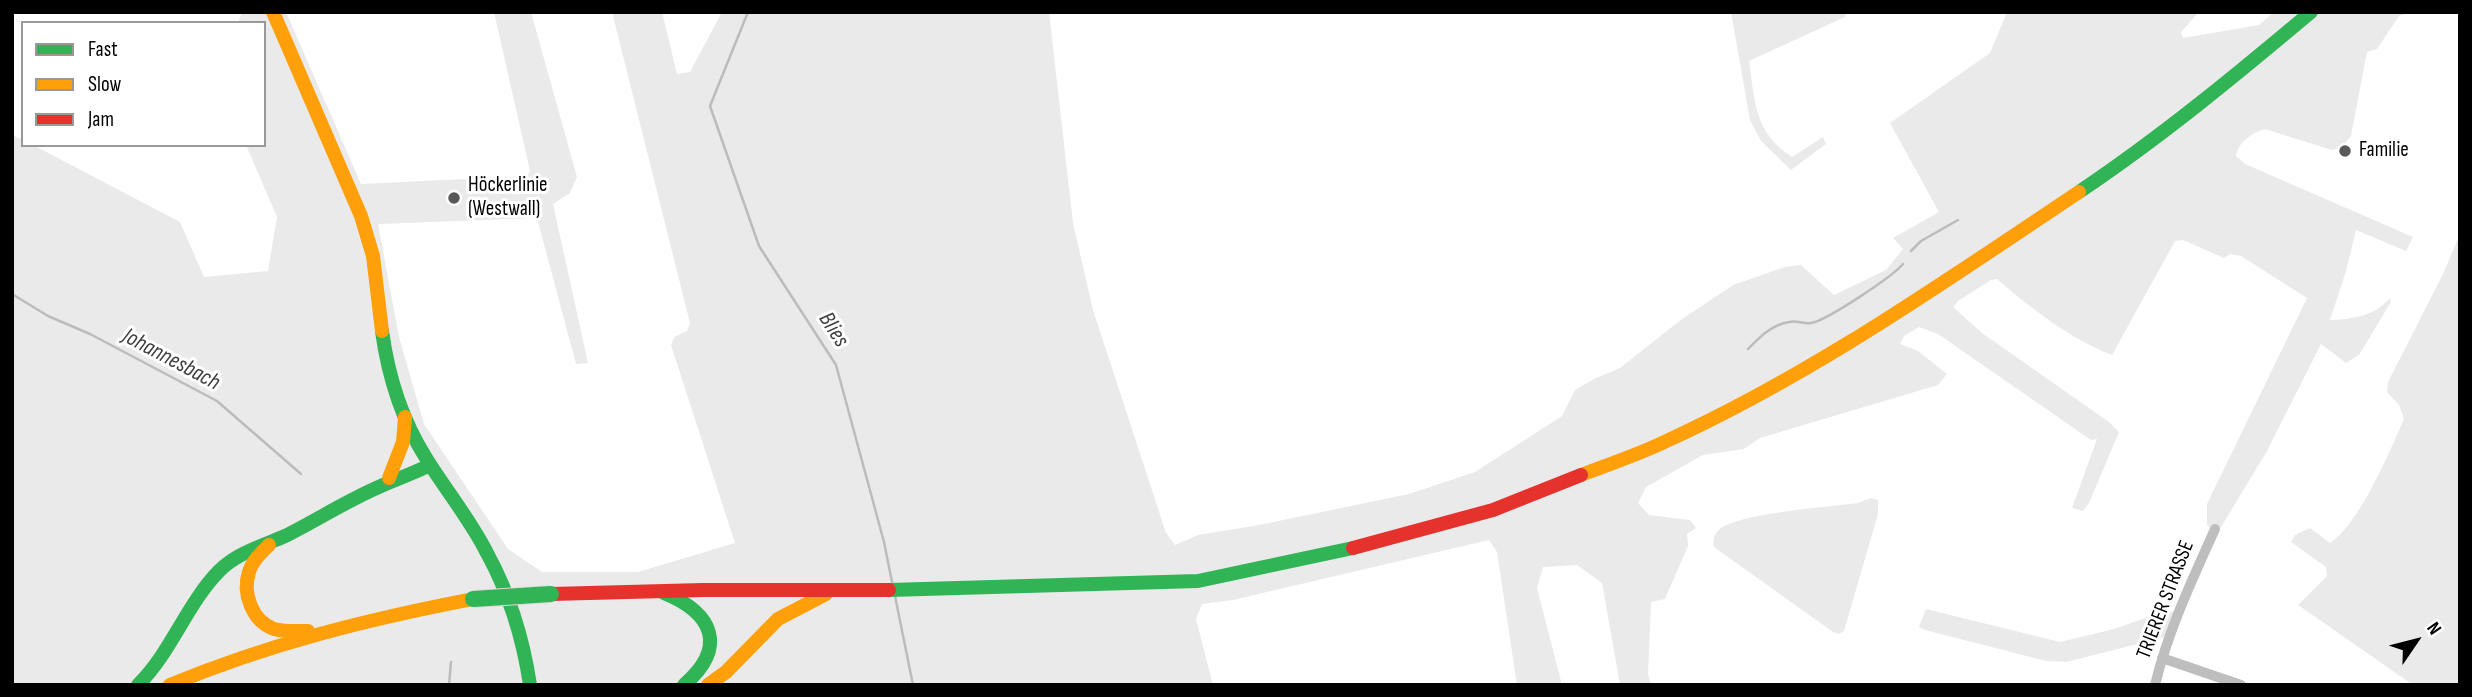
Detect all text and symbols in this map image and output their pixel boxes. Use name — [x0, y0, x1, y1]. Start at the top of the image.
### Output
legend — [21, 21, 266, 147]
text: Fast — [88, 37, 118, 62]
text: Slow — [88, 72, 121, 97]
text: Jam — [88, 107, 114, 132]
place label: Familie — [2359, 138, 2409, 164]
marker: Familie — [2337, 143, 2353, 159]
place label: Höckerlinie (Westwall) — [468, 173, 548, 223]
marker: Höckerlinie (Westwall) — [446, 190, 462, 206]
water label: Blies — [812, 307, 854, 353]
water label: Johannesbach — [117, 323, 225, 397]
street label: TRIERER STRASSE — [2132, 537, 2200, 663]
north arrow — [2381, 606, 2451, 676]
text: N — [2421, 618, 2446, 639]

